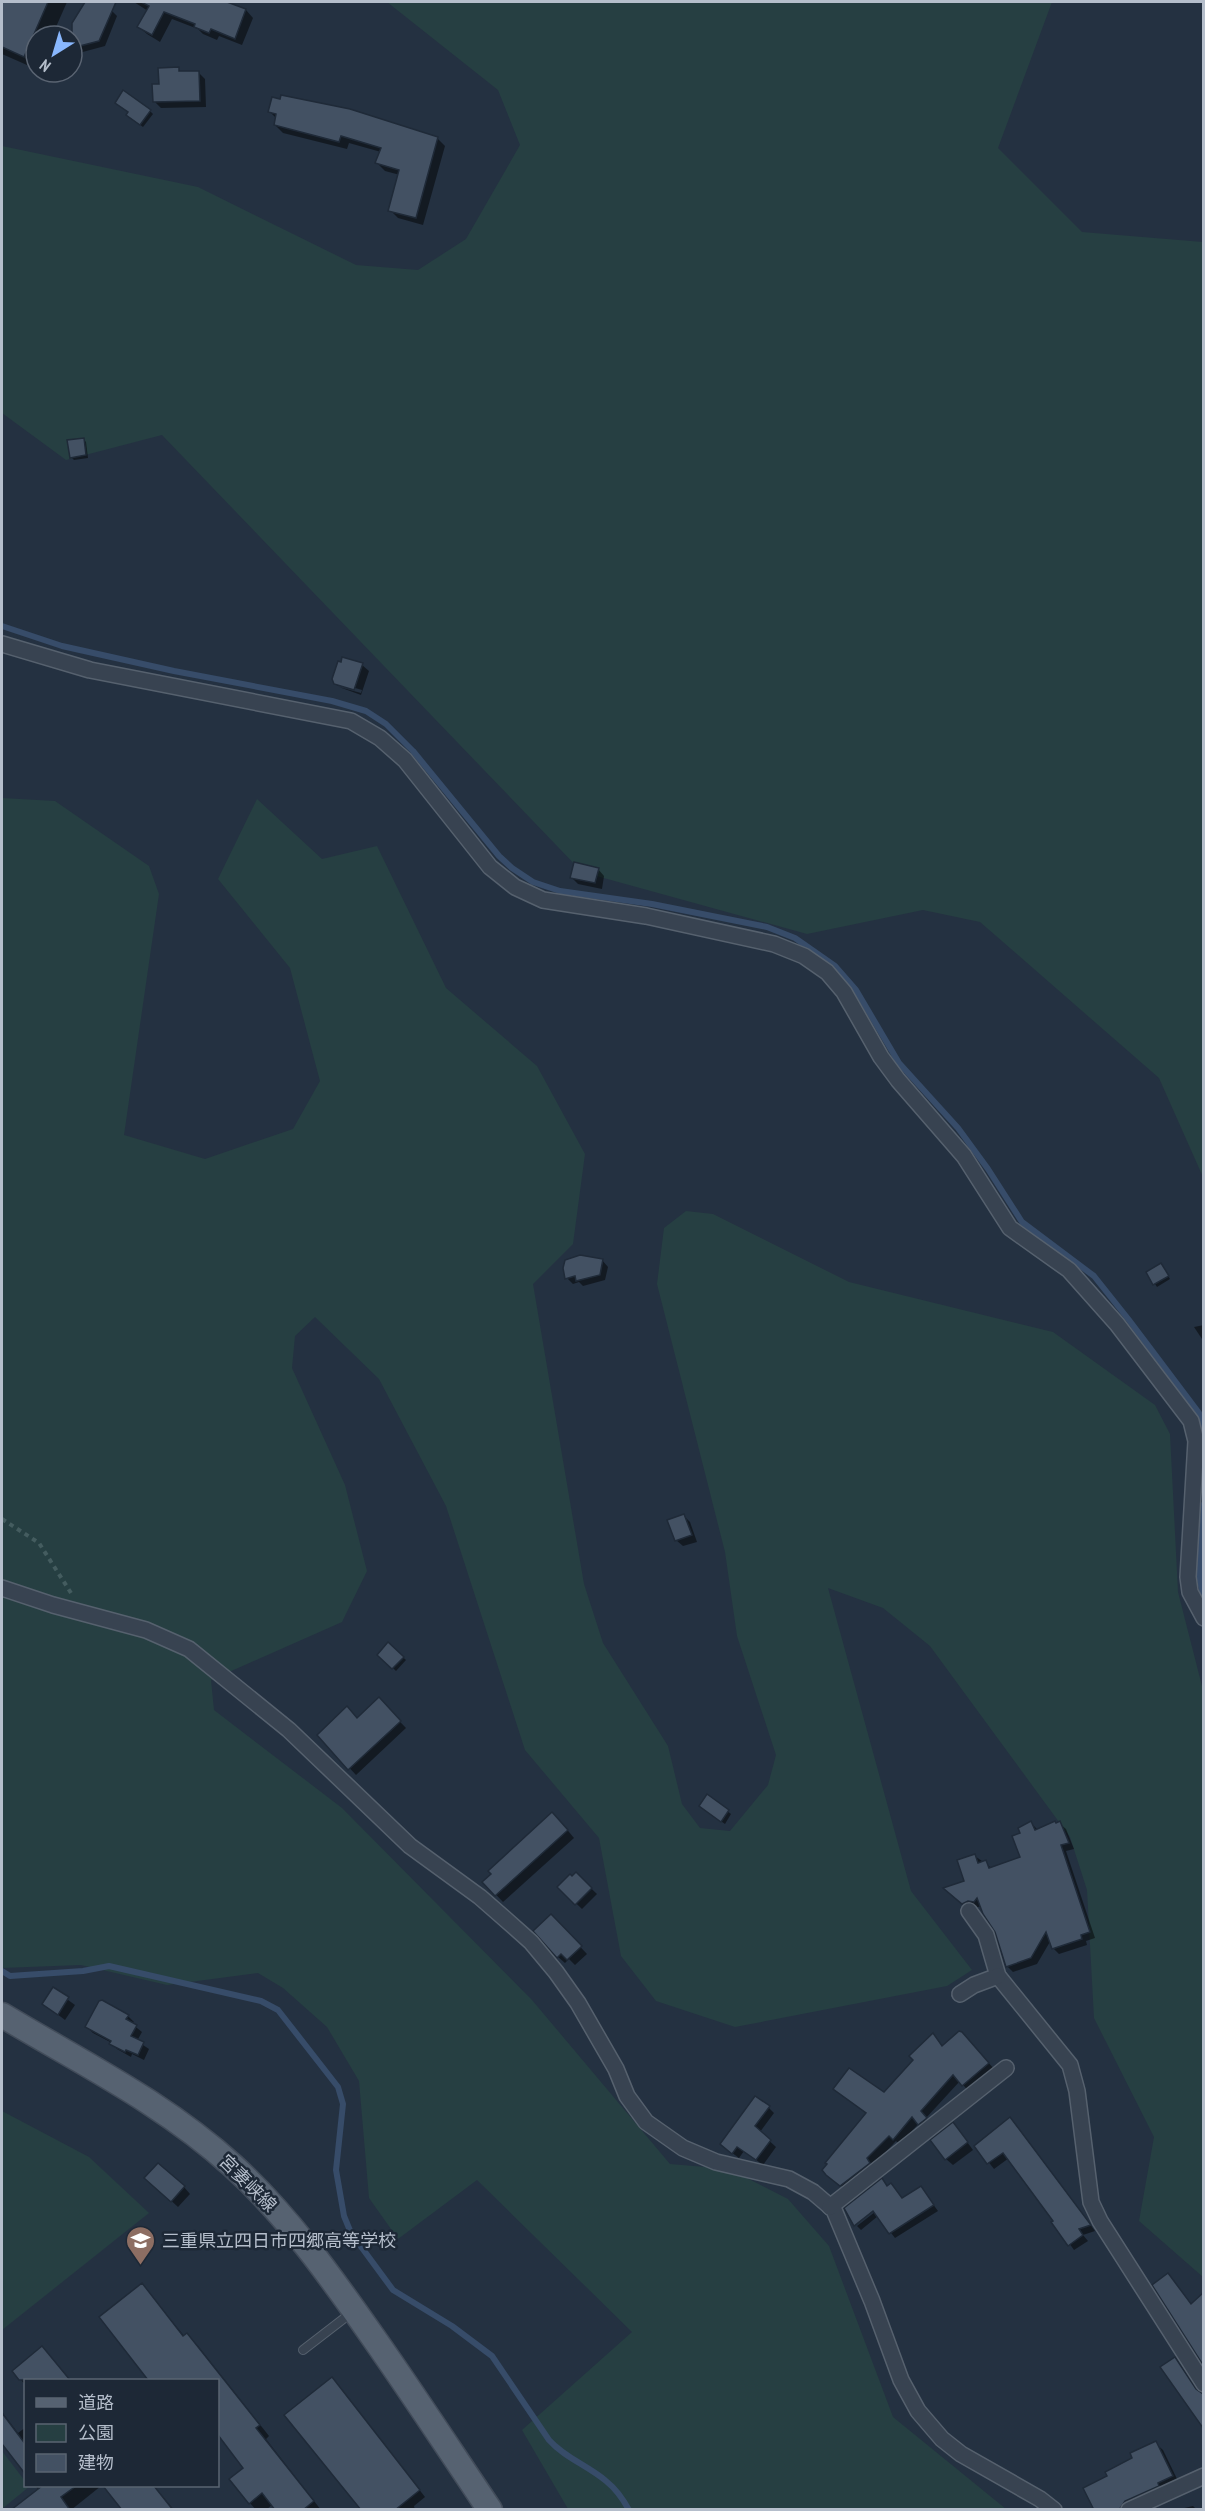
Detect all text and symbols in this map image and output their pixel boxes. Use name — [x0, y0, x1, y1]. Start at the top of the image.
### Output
north arrow — [24, 24, 84, 84]
text: N — [36, 55, 54, 77]
street label: 宮妻峡線 — [214, 2149, 282, 2217]
school or university icon: 三重県立四日市四郷高等学校 — [125, 2224, 157, 2266]
place label: 三重県立四日市四郷高等学校 — [162, 2229, 396, 2252]
legend — [24, 2379, 219, 2487]
text: 道路 — [78, 2391, 114, 2414]
text: 公園 — [78, 2421, 114, 2444]
text: 建物 — [78, 2451, 114, 2474]

